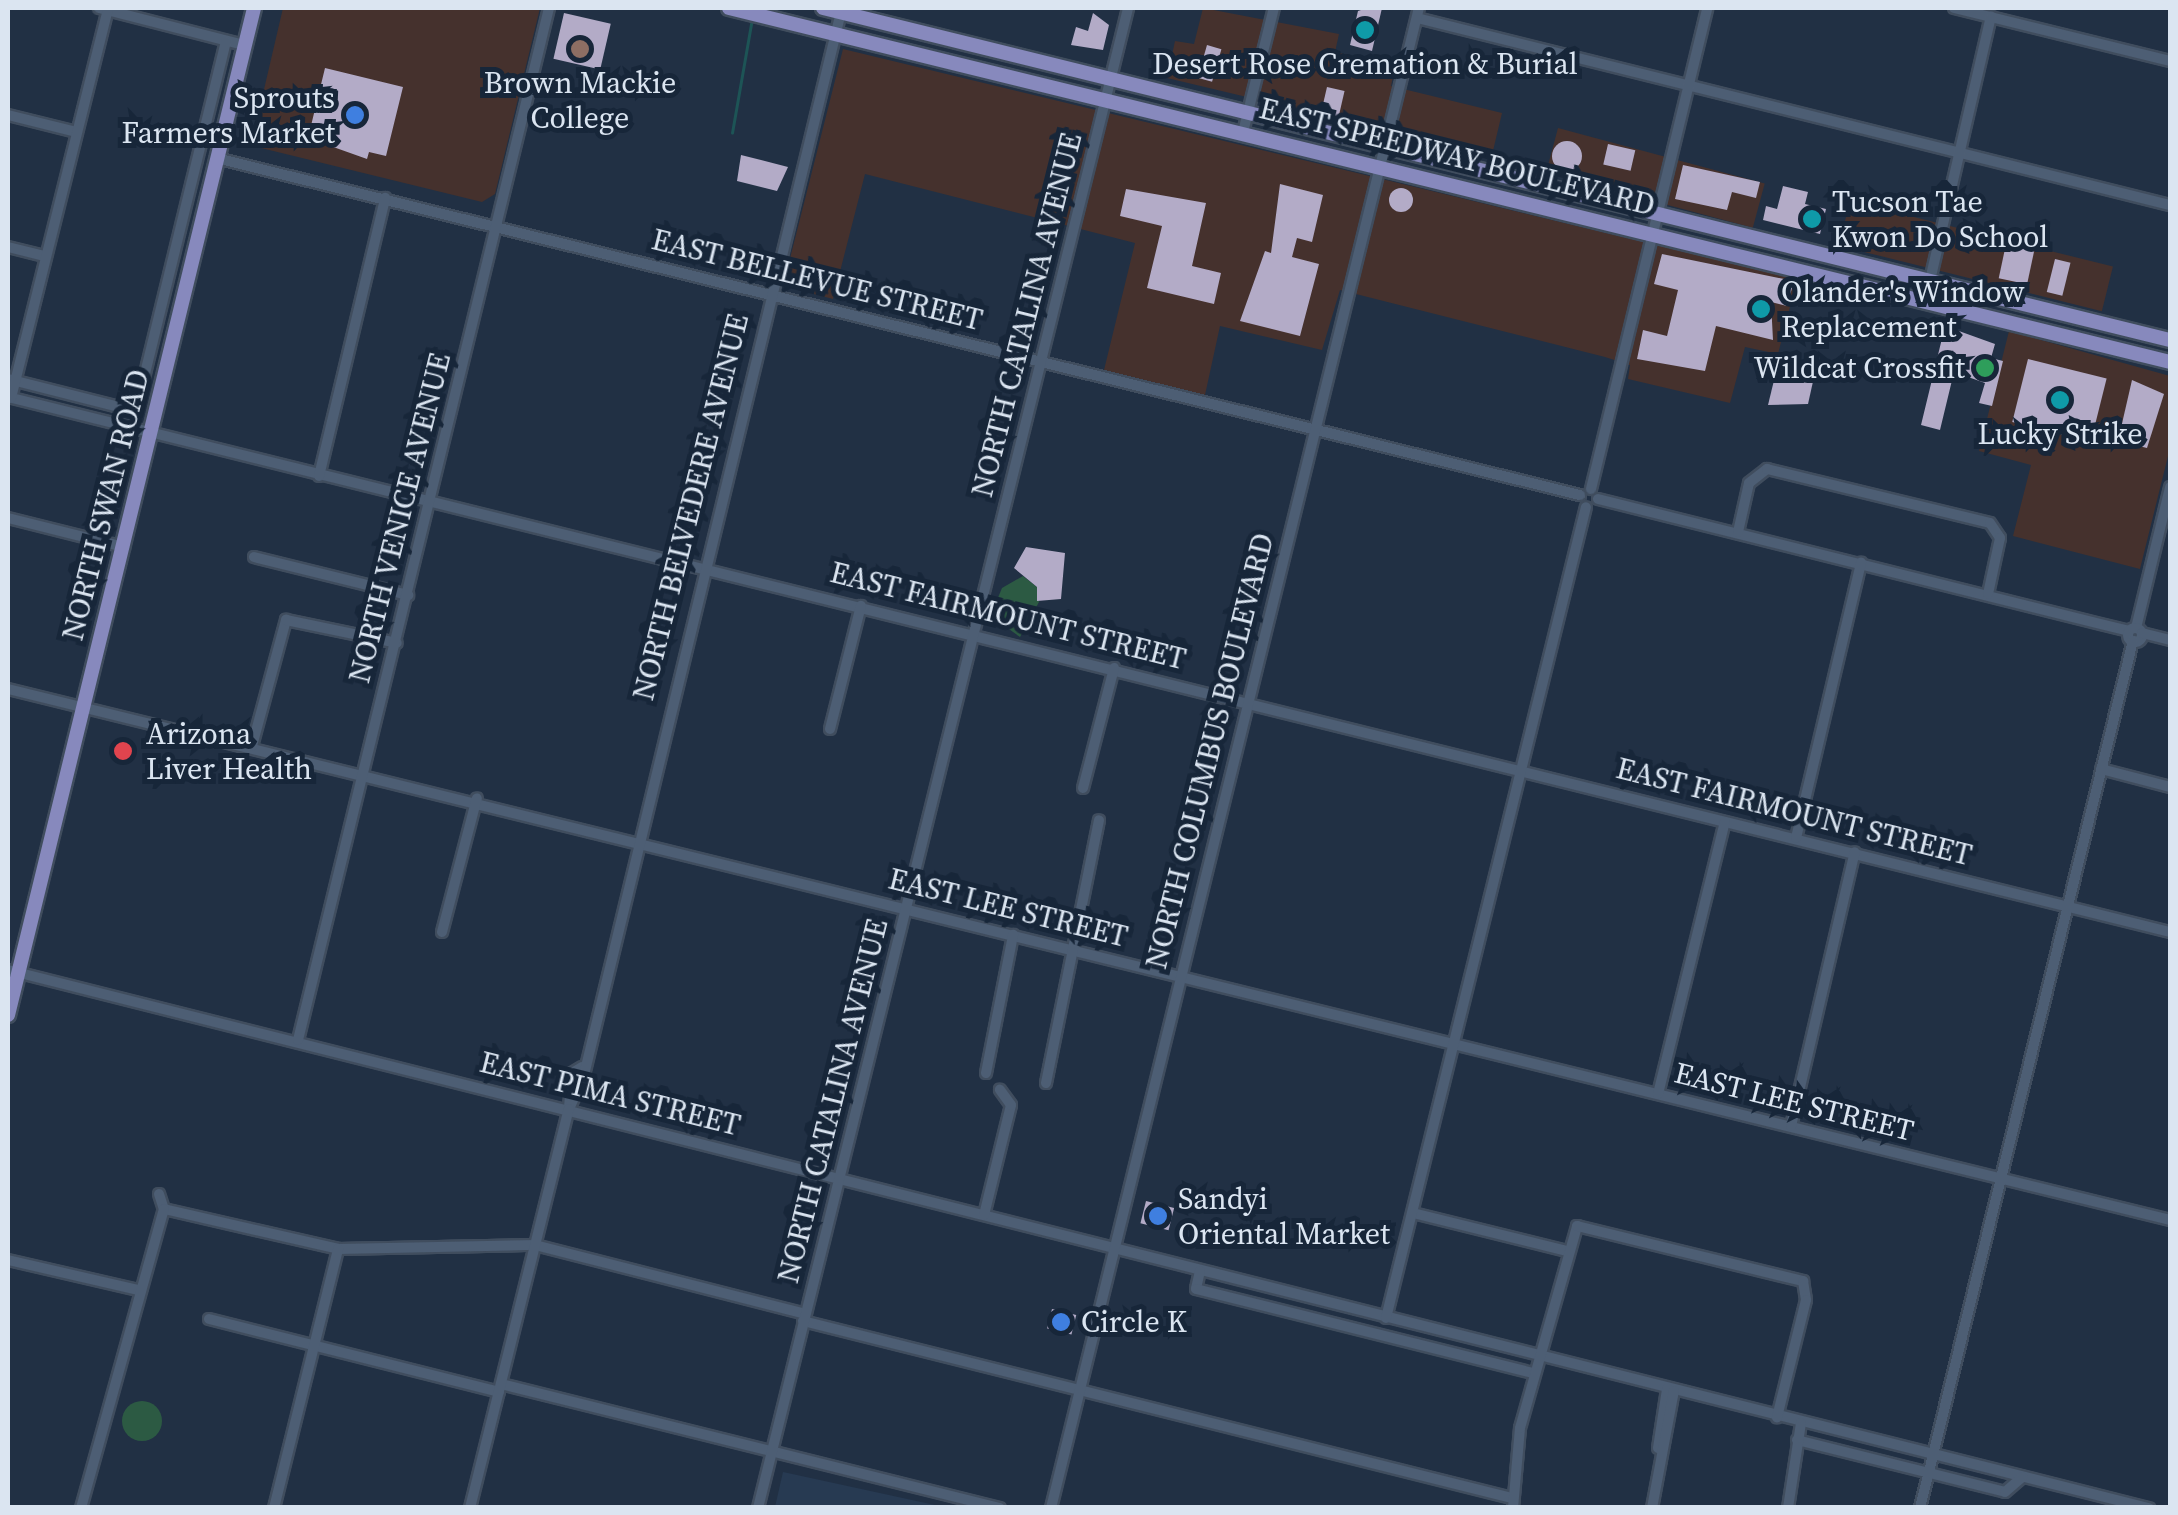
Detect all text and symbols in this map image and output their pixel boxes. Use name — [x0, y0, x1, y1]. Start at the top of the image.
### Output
marker: Desert Rose Cremation & Burial — [1354, 19, 1376, 41]
marker: Brown Mackie College — [569, 38, 591, 60]
place label: Desert Rose Cremation & Burial — [1152, 46, 1578, 82]
place label: Brown Mackie College — [484, 65, 676, 136]
place label: Sprouts Farmers Market — [122, 80, 335, 150]
street label: EAST SPEEDWAY BOULEVARD — [1255, 90, 1659, 224]
marker: Sprouts Farmers Market — [344, 104, 366, 126]
street label: NORTH CATALINA AVENUE — [964, 129, 1090, 501]
place label: Tucson Tae Kwon Do School — [1832, 184, 2048, 254]
marker: Tucson Tae Kwon Do School — [1801, 208, 1823, 230]
street label: EAST BELLEVUE STREET — [648, 221, 986, 339]
place label: Olander's Window Replacement — [1781, 274, 2025, 344]
marker: Olander's Window Replacement — [1750, 298, 1772, 320]
street label: NORTH BELVEDERE AVENUE — [626, 310, 756, 704]
street label: NORTH VENICE AVENUE — [341, 349, 459, 687]
place label: Wildcat Crossfit — [1754, 350, 1965, 386]
marker: Wildcat Crossfit — [1974, 357, 1996, 379]
street label: NORTH SWAN ROAD — [55, 366, 157, 644]
marker: Lucky Strike — [2049, 389, 2071, 411]
place label: Lucky Strike — [1978, 416, 2142, 452]
street label: NORTH COLUMBUS BOULEVARD — [1138, 529, 1282, 973]
street label: EAST FAIRMOUNT STREET — [826, 554, 1190, 678]
place label: Arizona Liver Health — [146, 716, 312, 786]
marker: Arizona Liver Health — [110, 738, 136, 764]
street label: EAST FAIRMOUNT STREET — [1612, 750, 1976, 874]
street label: EAST LEE STREET — [884, 861, 1132, 955]
street label: NORTH CATALINA AVENUE — [770, 915, 896, 1287]
street label: EAST PIMA STREET — [476, 1044, 744, 1144]
street label: EAST LEE STREET — [1670, 1055, 1918, 1149]
place label: Sandyi Oriental Market — [1178, 1181, 1390, 1252]
marker: Sandyi Oriental Market — [1147, 1205, 1169, 1227]
place label: Circle K — [1081, 1304, 1187, 1340]
marker: Circle K — [1050, 1311, 1072, 1333]

